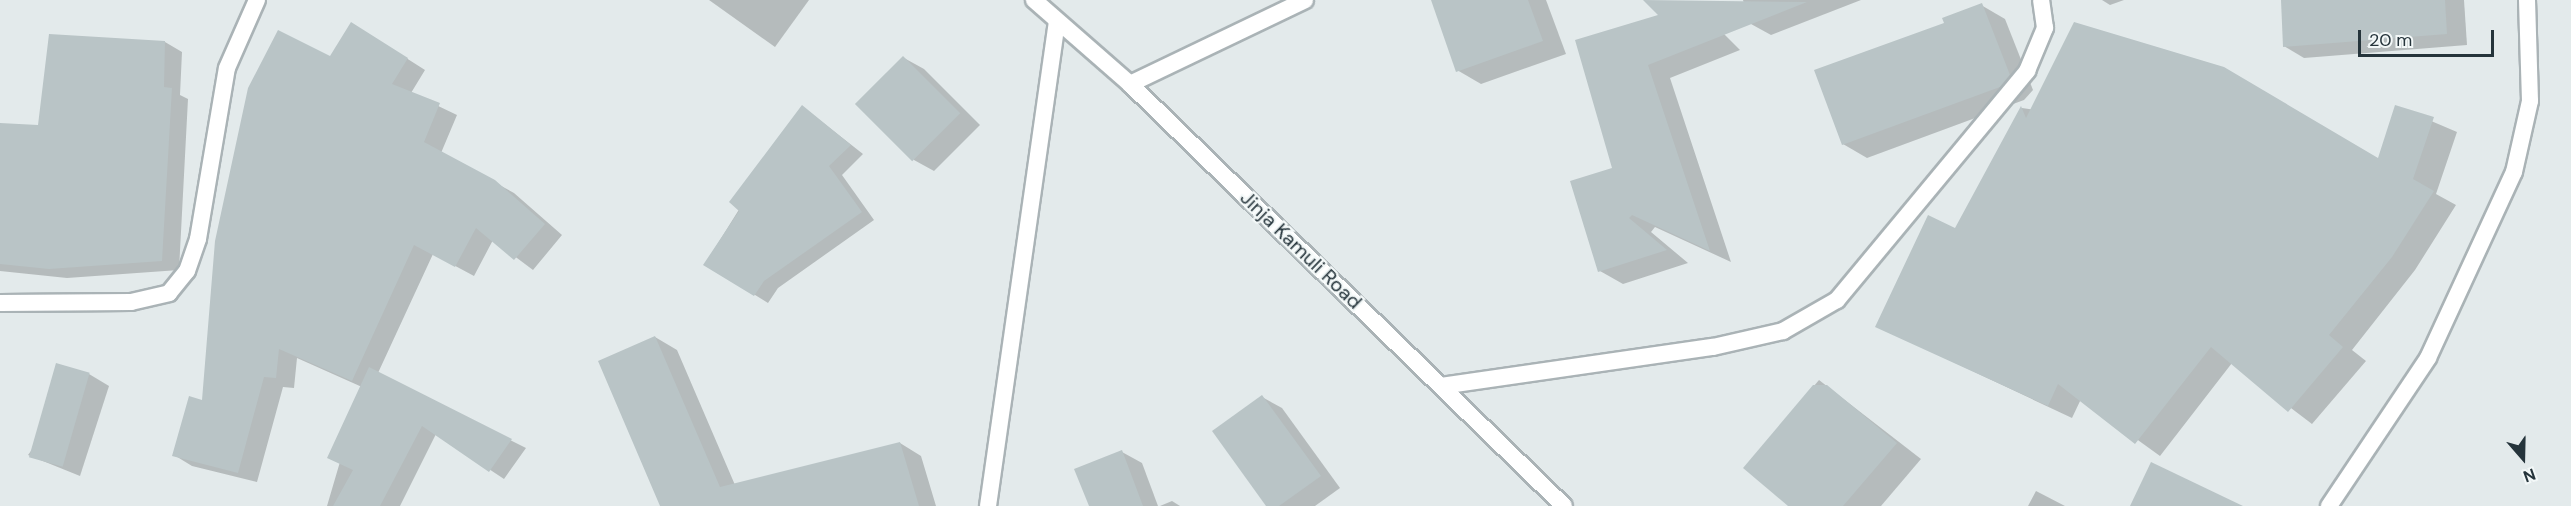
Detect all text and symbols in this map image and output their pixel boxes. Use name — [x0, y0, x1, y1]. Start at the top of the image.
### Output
scale bar — [2361, 18, 2498, 56]
text: 20 m — [2369, 28, 2412, 52]
street label: Jinja Kamuli Road — [1235, 186, 1367, 314]
north arrow — [2493, 428, 2553, 488]
text: N — [2520, 464, 2538, 487]

